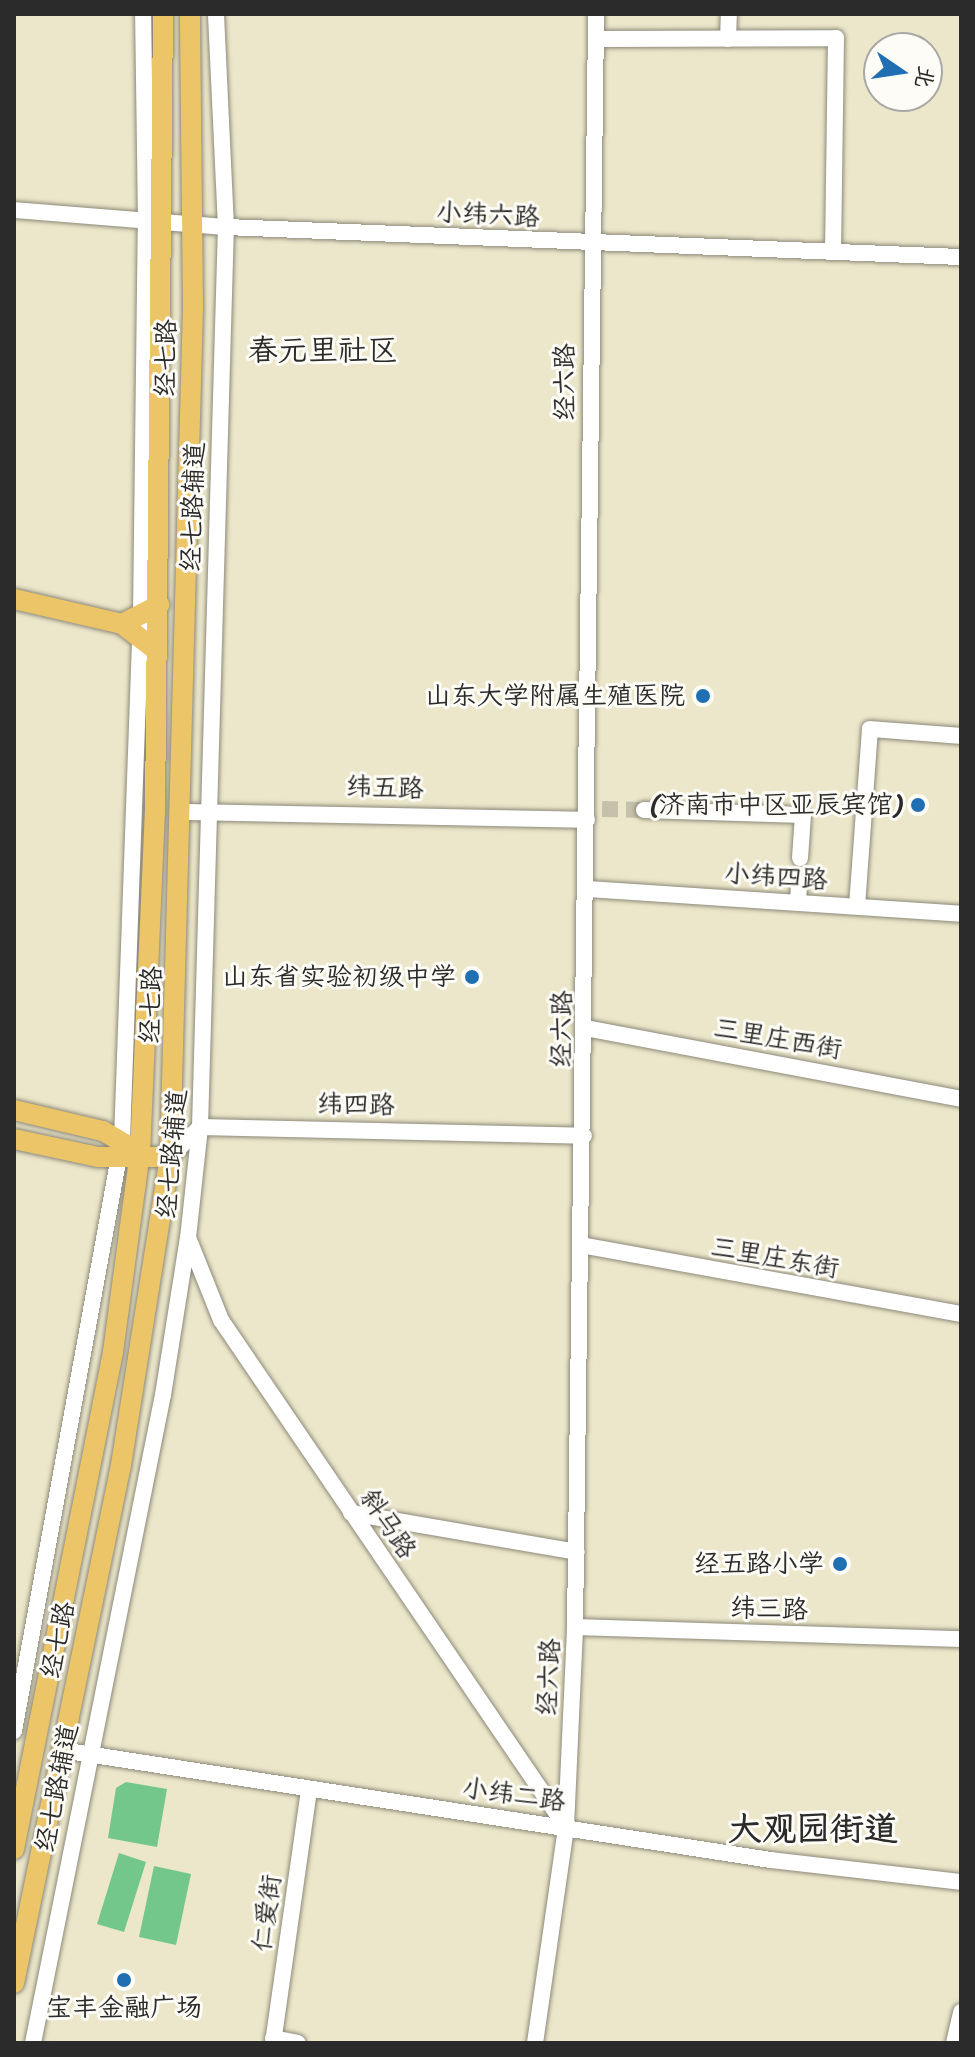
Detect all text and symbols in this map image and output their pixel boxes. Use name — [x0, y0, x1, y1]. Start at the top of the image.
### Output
north arrow — [863, 32, 943, 112]
text: 北 — [903, 62, 946, 92]
street label: 小纬六路 — [435, 197, 541, 233]
street label: 经七路 — [150, 319, 182, 397]
district label: 春元里社区 — [248, 332, 398, 368]
street label: 经六路 — [549, 343, 581, 421]
street label: 经七路辅道 — [175, 441, 211, 573]
place label: 山东大学附属生殖医院 — [425, 680, 685, 712]
marker: 山东大学附属生殖医院 — [692, 685, 714, 707]
street label: 纬五路 — [345, 771, 425, 805]
place label: (济南市中区亚辰宾馆) — [650, 789, 902, 821]
marker: (济南市中区亚辰宾馆) — [909, 796, 927, 814]
street label: 小纬四路 — [723, 858, 829, 896]
place label: 山东省实验初级中学 — [222, 961, 456, 993]
street label: 经七路 — [134, 965, 168, 1045]
marker: 山东省实验初级中学 — [463, 968, 481, 986]
street label: 经六路 — [546, 990, 578, 1068]
street label: 三里庄西街 — [711, 1012, 845, 1066]
street label: 经七路辅道 — [151, 1088, 193, 1220]
street label: 纬四路 — [317, 1089, 395, 1121]
street label: 三里庄东街 — [708, 1231, 842, 1285]
street label: 斜马路 — [353, 1483, 423, 1565]
place label: 经五路小学 — [694, 1548, 824, 1580]
marker: 经五路小学 — [831, 1555, 849, 1573]
street label: 纬三路 — [729, 1592, 809, 1626]
street label: 经七路 — [35, 1599, 81, 1681]
street label: 经六路 — [531, 1637, 567, 1717]
street label: 经七路辅道 — [29, 1721, 85, 1855]
street label: 小纬二路 — [460, 1772, 568, 1818]
district label: 大观园街道 — [728, 1810, 898, 1850]
street label: 仁爱街 — [246, 1872, 288, 1954]
marker: 宝丰金融广场 — [115, 1971, 133, 1989]
place label: 宝丰金融广场 — [46, 1992, 202, 2024]

